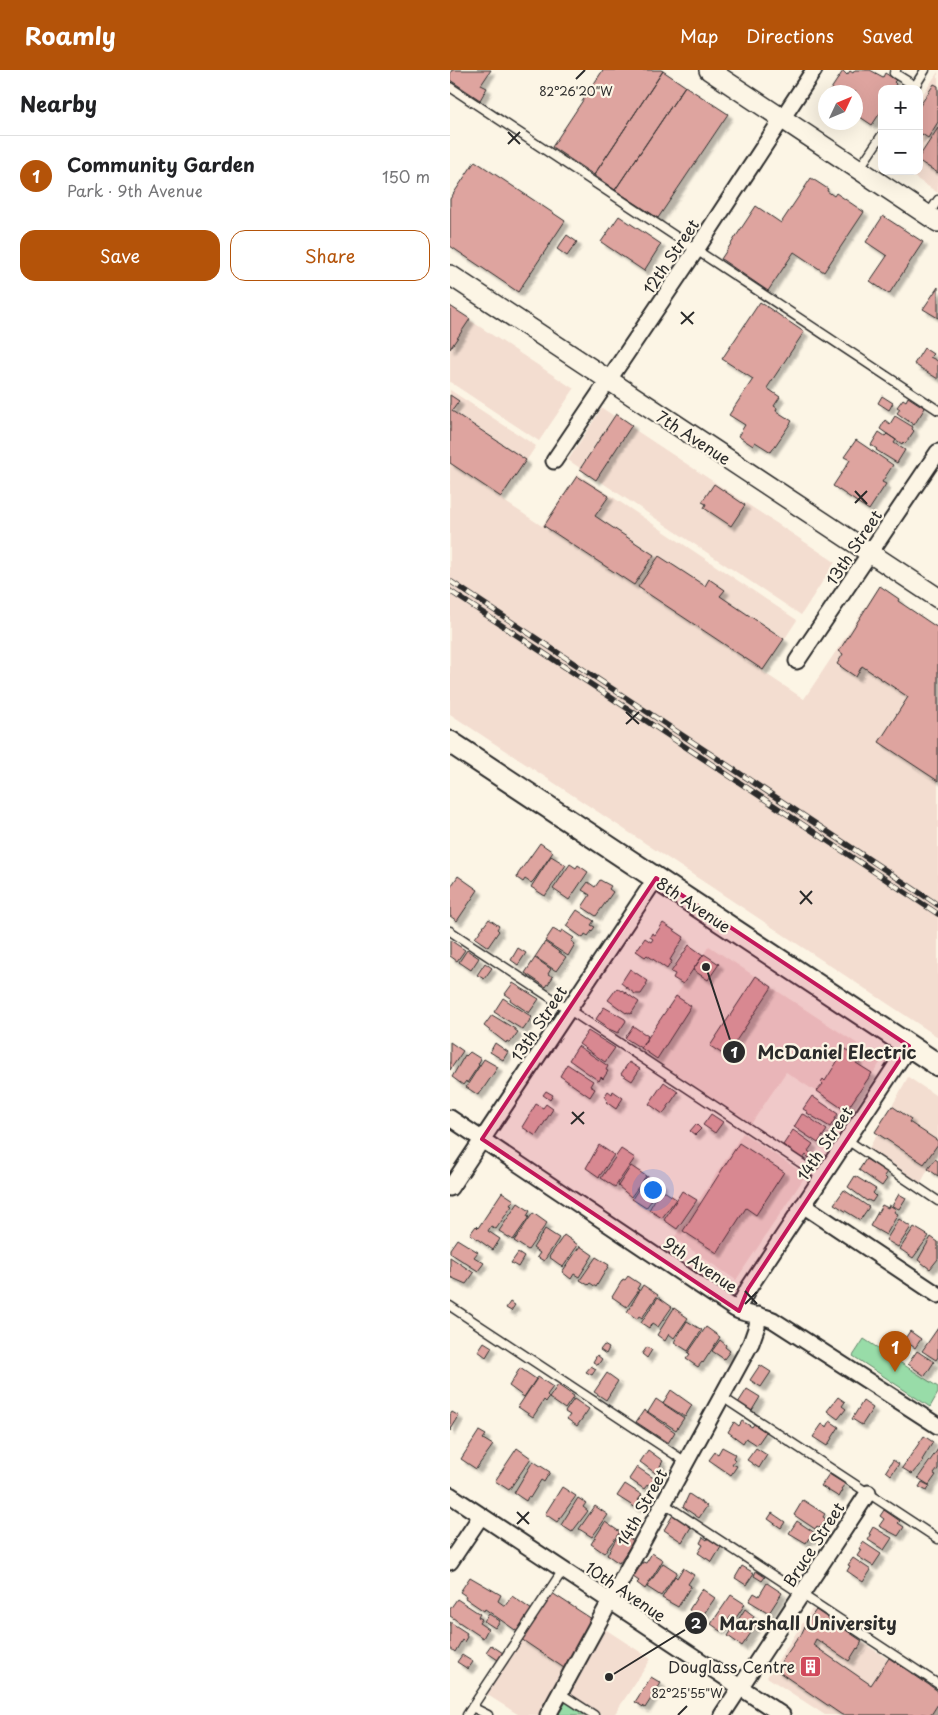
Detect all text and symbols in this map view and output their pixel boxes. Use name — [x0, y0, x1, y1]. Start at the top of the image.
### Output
text: Roamly — [25, 17, 116, 53]
text: Map — [680, 22, 718, 49]
text: Directions — [746, 22, 834, 49]
text: Saved — [862, 22, 913, 49]
text: 82°26'20"W — [539, 82, 613, 100]
north arrow — [818, 85, 863, 130]
map controls — [878, 85, 923, 175]
button: + — [878, 85, 923, 130]
text: Nearby — [20, 87, 97, 119]
button: − — [878, 130, 923, 175]
text: Community Garden — [67, 150, 255, 178]
text: 1 — [32, 164, 40, 188]
text: 150 m — [382, 164, 430, 188]
text: Park · 9th Avenue — [67, 178, 203, 202]
street label: 12th Street — [636, 213, 704, 298]
button: Save — [20, 230, 220, 281]
button: Share — [230, 230, 430, 281]
street label: 7th Avenue — [652, 404, 736, 470]
street label: 13th Street — [819, 504, 887, 590]
street label: 8th Avenue — [652, 870, 736, 938]
street label: 13th Street — [504, 980, 572, 1066]
callout: McDaniel Electric — [722, 1036, 926, 1069]
text: McDaniel Electric — [757, 1038, 917, 1065]
text: 1 — [730, 1040, 738, 1063]
street label: 14th Street — [790, 1101, 858, 1185]
your location — [640, 1177, 666, 1203]
street label: 9th Avenue — [659, 1230, 743, 1298]
pin: 1 — [879, 1331, 911, 1372]
street label: 14th Street — [610, 1463, 672, 1550]
street label: Bruce Street — [777, 1496, 850, 1591]
street label: 10th Avenue — [581, 1555, 671, 1627]
callout: Marshall University — [684, 1607, 907, 1640]
text: Marshall University — [719, 1609, 897, 1636]
text: 2 — [691, 1611, 702, 1634]
place label: Douglass Centre — [668, 1654, 795, 1678]
building icon: Douglass Centre — [799, 1654, 823, 1678]
text: 82°25'55"W — [651, 1684, 723, 1702]

